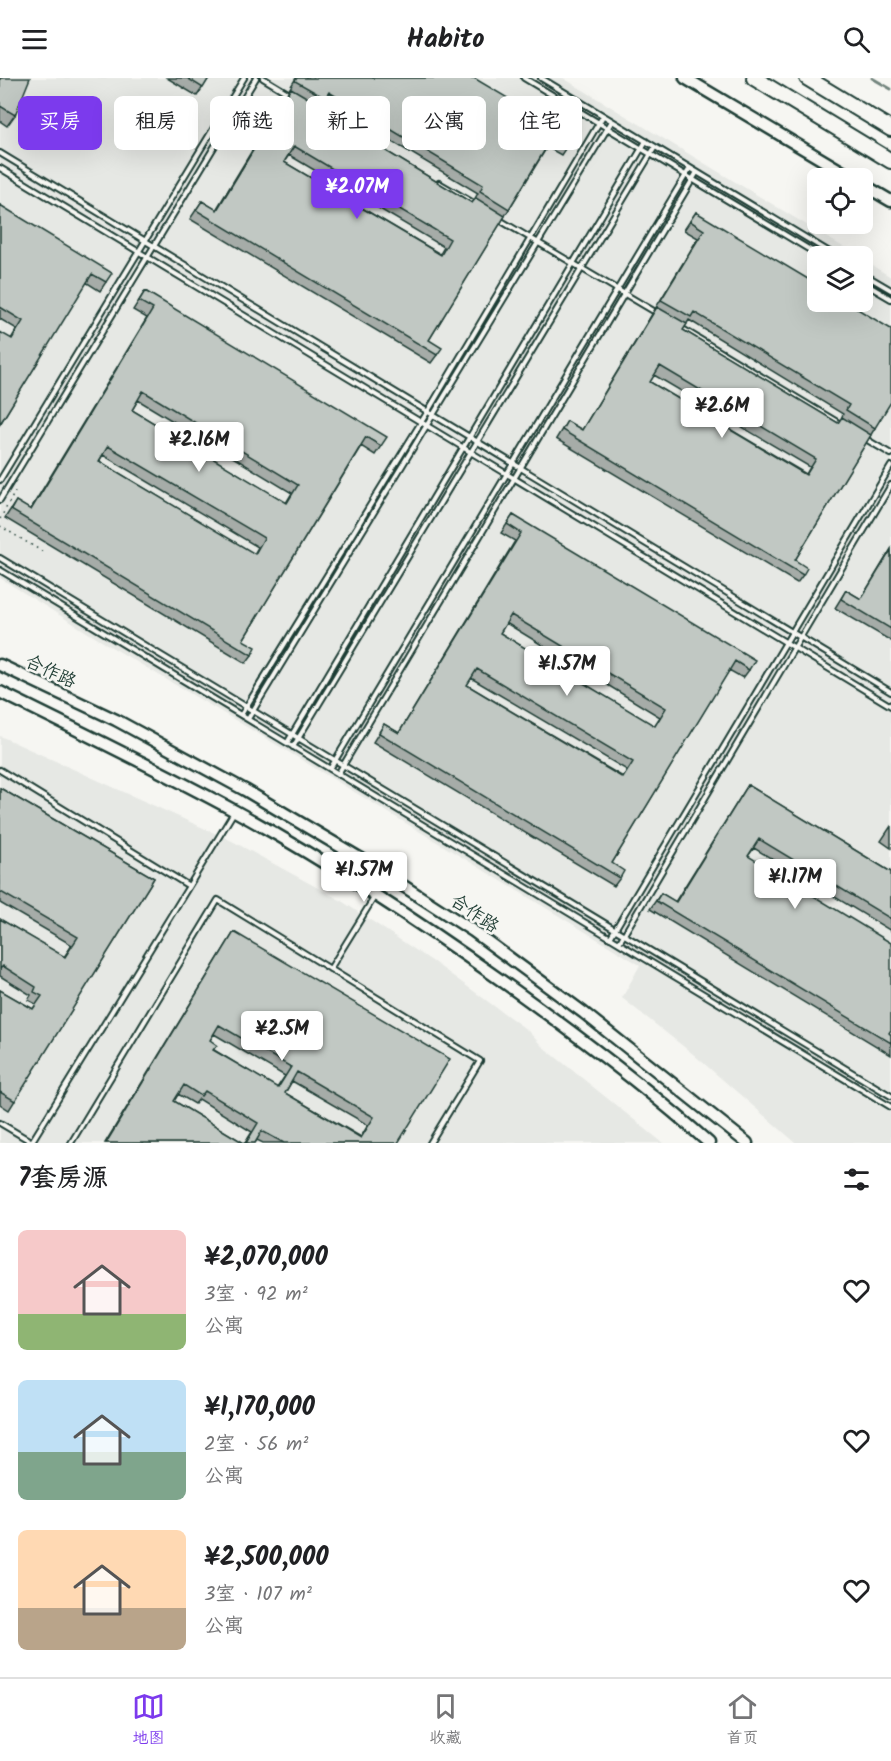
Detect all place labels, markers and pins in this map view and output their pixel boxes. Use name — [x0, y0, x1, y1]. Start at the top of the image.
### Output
pin: ¥2.07M — [308, 169, 406, 220]
pin: ¥2.6M — [680, 388, 764, 439]
pin: ¥2.16M — [150, 422, 248, 473]
pin: ¥1.57M — [518, 646, 616, 697]
pin: ¥1.57M — [315, 852, 413, 903]
pin: ¥1.17M — [746, 859, 844, 910]
pin: ¥2.5M — [240, 1011, 324, 1062]

